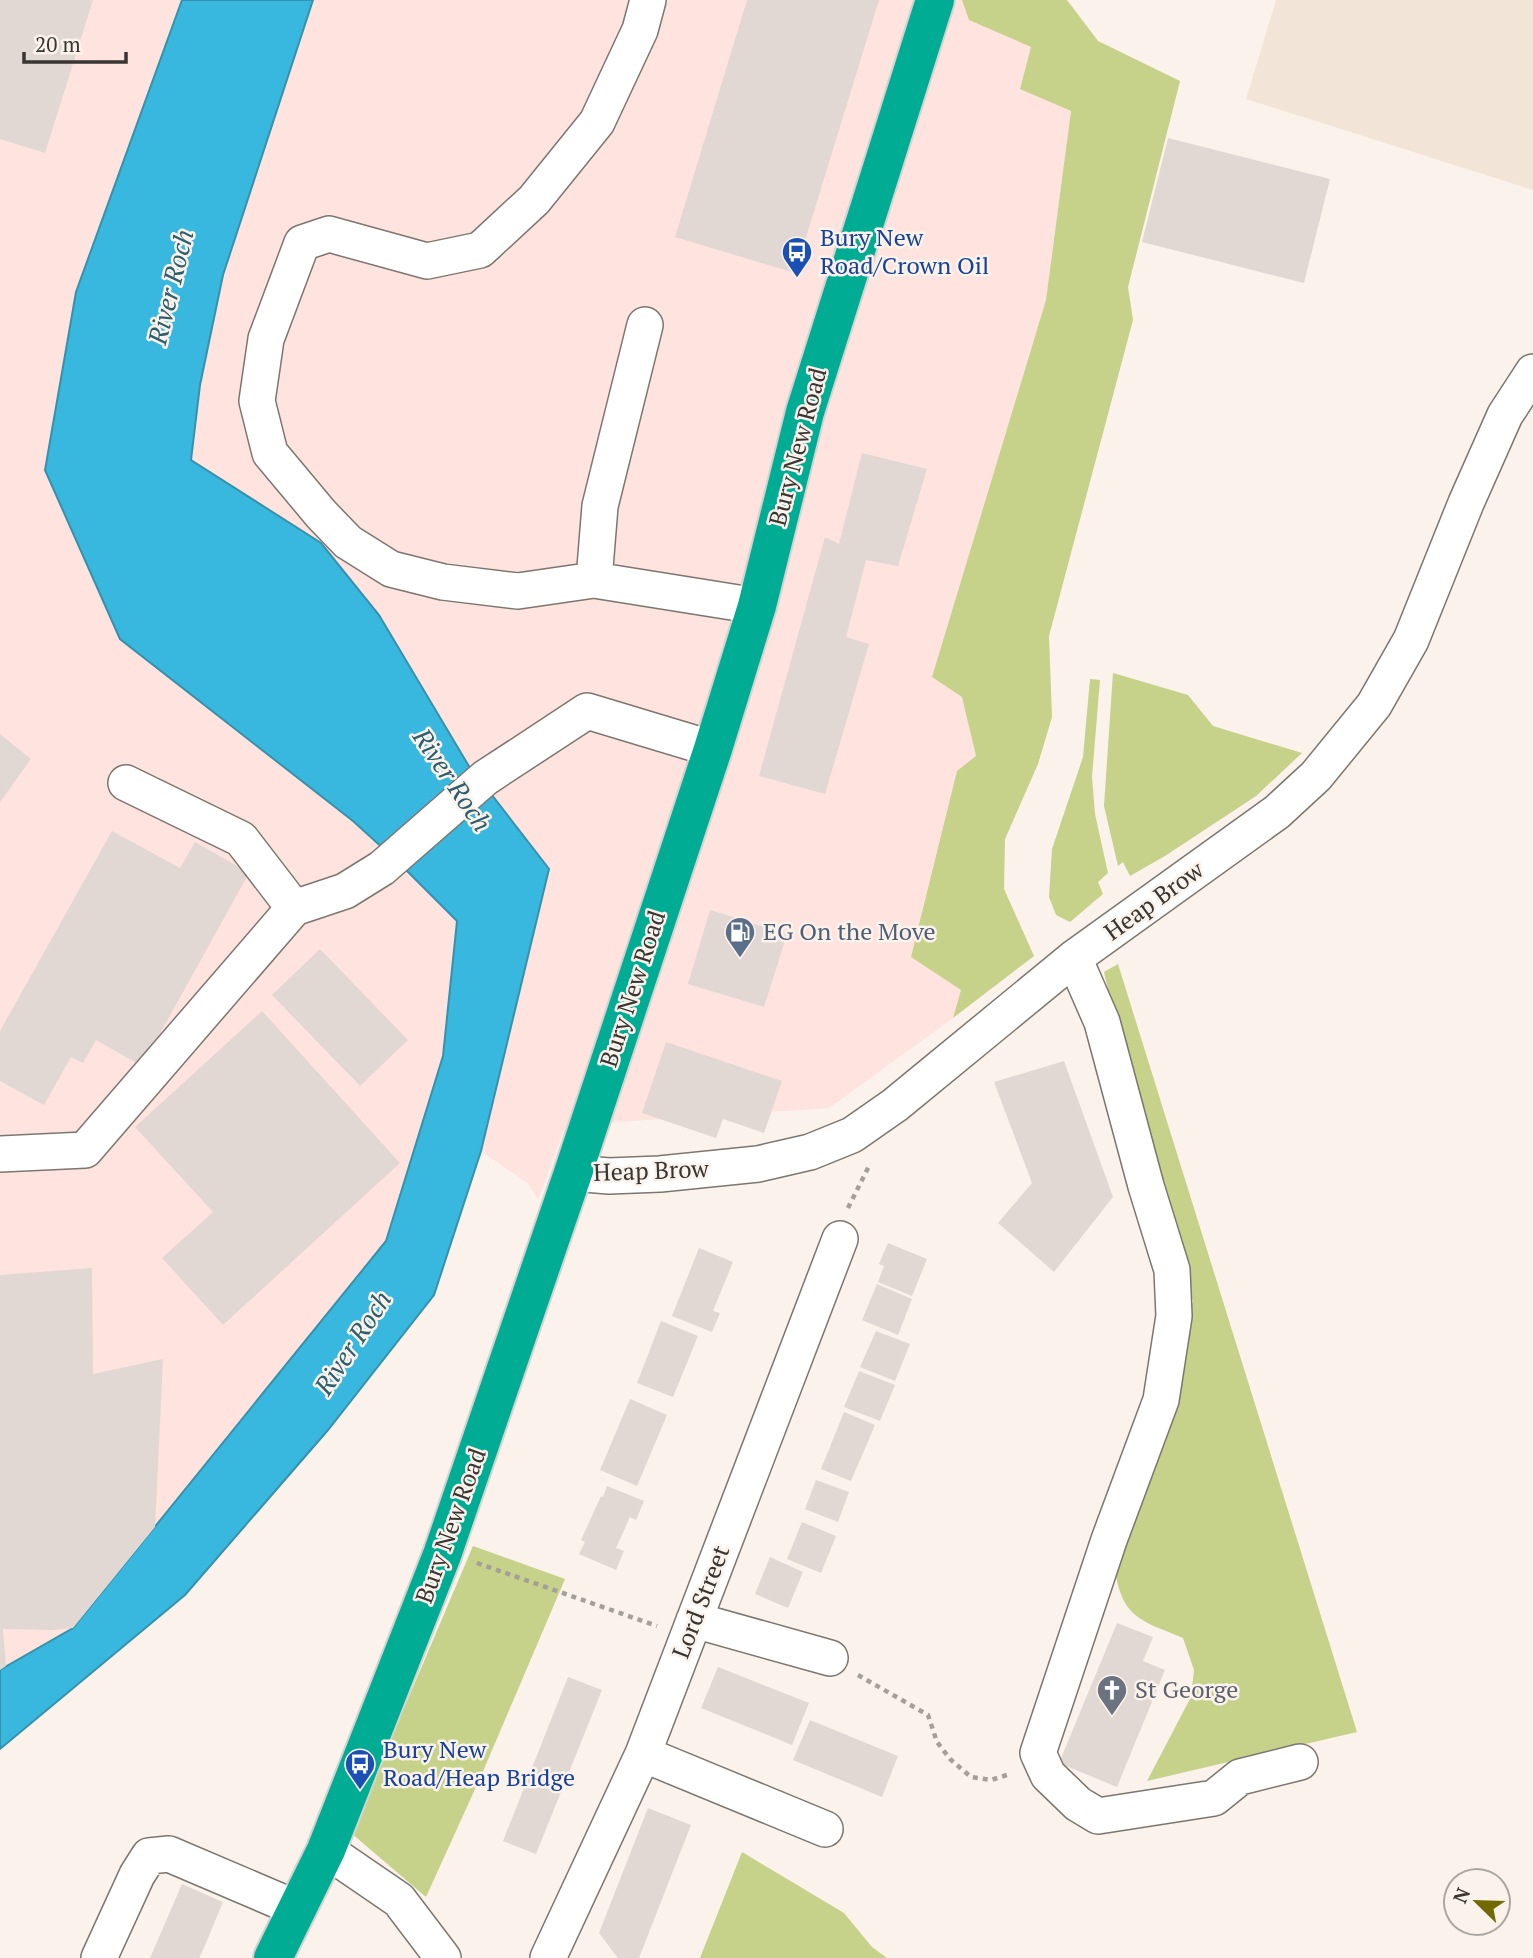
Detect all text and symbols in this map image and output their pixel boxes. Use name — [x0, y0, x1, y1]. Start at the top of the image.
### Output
scale bar — [24, 21, 126, 65]
text: 20 m — [35, 30, 81, 58]
place label: Bury New Road/Crown Oil — [820, 221, 989, 281]
water label: River Roch — [139, 226, 201, 349]
bus stop icon: Bury New Road/Crown Oil — [780, 235, 814, 279]
street label: Bury New Road — [761, 364, 834, 529]
water label: River Roch — [405, 720, 500, 838]
street label: Heap Brow — [1097, 853, 1210, 947]
street label: Bury New Road — [592, 906, 672, 1071]
fuel station icon: EG On the Move — [723, 915, 757, 959]
place label: EG On the Move — [763, 915, 936, 947]
street label: Heap Brow — [593, 1152, 710, 1188]
water label: River Roch — [305, 1284, 398, 1402]
street label: Bury New Road — [407, 1444, 493, 1608]
street label: Lord Street — [664, 1540, 736, 1663]
church icon: St George — [1095, 1673, 1129, 1717]
place label: St George — [1135, 1673, 1238, 1705]
place label: Bury New Road/Heap Bridge — [383, 1733, 575, 1793]
bus stop icon: Bury New Road/Heap Bridge — [343, 1747, 377, 1791]
north arrow — [1442, 1867, 1512, 1937]
text: N — [1447, 1883, 1475, 1907]

